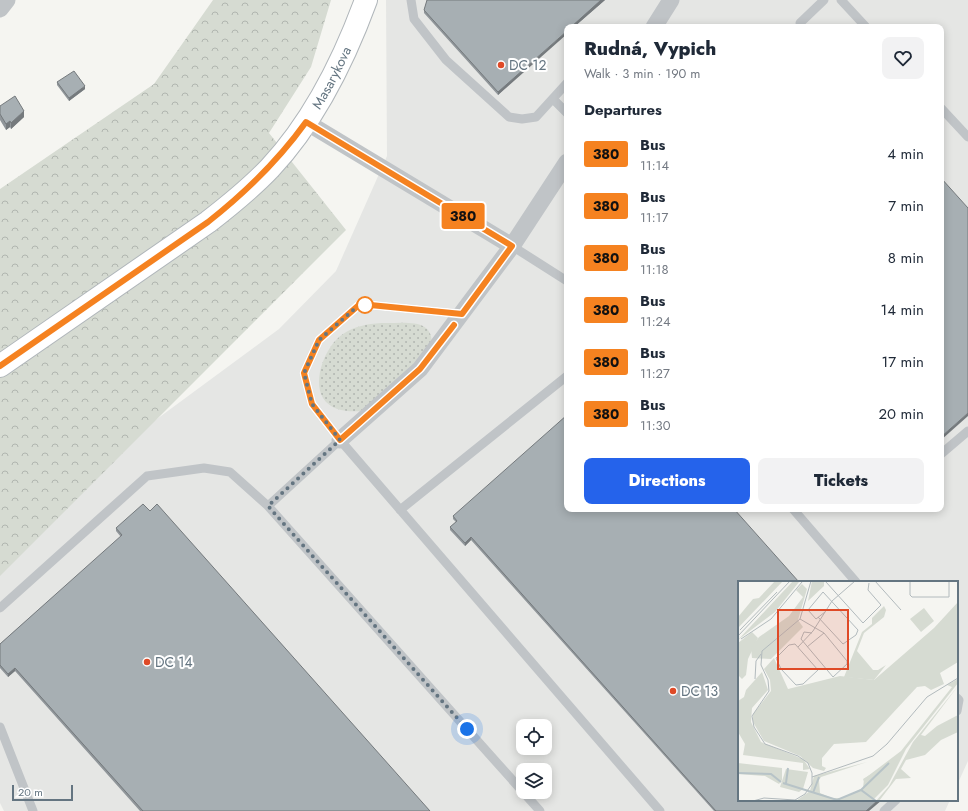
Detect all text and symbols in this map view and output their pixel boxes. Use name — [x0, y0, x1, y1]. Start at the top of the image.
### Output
text: Rudná, Vypich — [584, 35, 716, 62]
button: heart — [882, 37, 924, 79]
street label: Masarykova — [307, 43, 356, 113]
place label: DC 12 — [509, 55, 547, 75]
marker: DC 12 — [496, 60, 506, 70]
text: Walk · 3 min · 190 m — [584, 64, 700, 83]
text: Departures — [584, 99, 662, 121]
text: Bus — [640, 134, 665, 156]
text: 4 min — [887, 143, 924, 165]
text: 380 — [593, 144, 619, 164]
text: 11:14 — [640, 156, 669, 175]
text: Bus — [640, 186, 665, 208]
text: 7 min — [888, 195, 924, 217]
text: 380 — [593, 196, 619, 216]
line badge: 380 — [440, 203, 486, 229]
text: 380 — [450, 206, 476, 226]
text: 11:17 — [640, 208, 668, 227]
text: Bus — [640, 238, 665, 260]
text: 8 min — [888, 247, 924, 269]
text: 380 — [593, 248, 619, 268]
text: 11:18 — [640, 260, 669, 279]
text: Bus — [640, 290, 665, 312]
unlabelled marker — [356, 296, 374, 314]
text: 14 min — [881, 299, 924, 321]
text: 380 — [593, 300, 619, 320]
text: 11:24 — [640, 312, 671, 331]
text: Bus — [640, 342, 665, 364]
text: 17 min — [881, 351, 924, 373]
text: 380 — [593, 352, 619, 372]
text: 11:27 — [640, 364, 670, 383]
text: Bus — [640, 394, 665, 416]
text: 20 min — [878, 403, 924, 425]
text: 380 — [593, 404, 619, 424]
text: 11:30 — [640, 416, 671, 435]
button: Directions — [584, 458, 750, 504]
button: Tickets — [758, 458, 924, 504]
inset map — [738, 581, 958, 801]
place label: DC 14 — [155, 652, 193, 672]
marker: DC 14 — [142, 657, 152, 667]
place label: DC 13 — [681, 681, 719, 701]
marker: DC 13 — [668, 686, 678, 696]
your location — [457, 719, 477, 739]
map controls — [516, 719, 552, 799]
button: locate — [516, 719, 552, 755]
button: layers — [516, 763, 552, 799]
scale bar — [12, 783, 73, 802]
text: 20 m — [18, 784, 43, 800]

